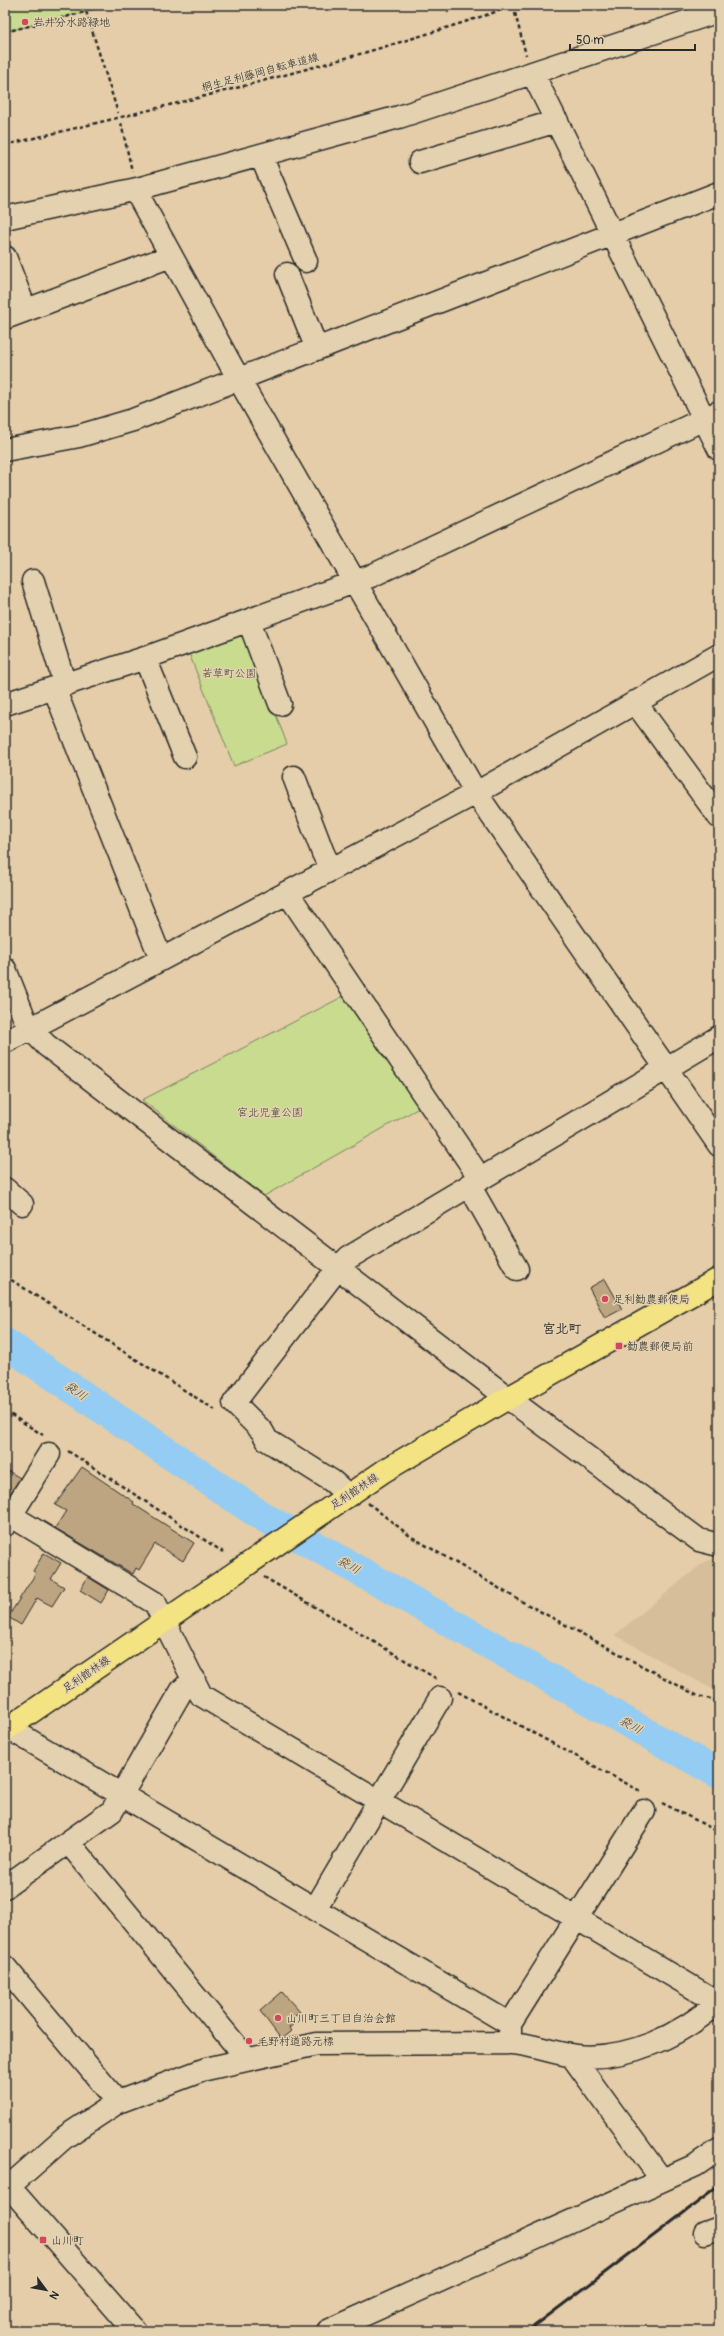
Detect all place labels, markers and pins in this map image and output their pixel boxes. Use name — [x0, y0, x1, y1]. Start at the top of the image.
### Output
place label: 岩井分水路緑地 — [33, 16, 110, 29]
marker: 岩井分水路緑地 — [20, 17, 30, 27]
place label: 足利勧農郵便局 — [613, 1293, 690, 1306]
marker: 足利勧農郵便局 — [600, 1294, 610, 1304]
place label: 勧農郵便局前 — [627, 1340, 693, 1353]
marker: 勧農郵便局前 — [614, 1341, 624, 1351]
place label: 山川町三丁目自治会館 — [286, 2012, 396, 2025]
marker: 山川町三丁目自治会館 — [273, 2013, 283, 2023]
place label: 毛野村道路元標 — [257, 2035, 334, 2048]
marker: 毛野村道路元標 — [244, 2036, 254, 2046]
place label: 山川町 — [51, 2234, 84, 2247]
marker: 山川町 — [38, 2235, 48, 2245]

